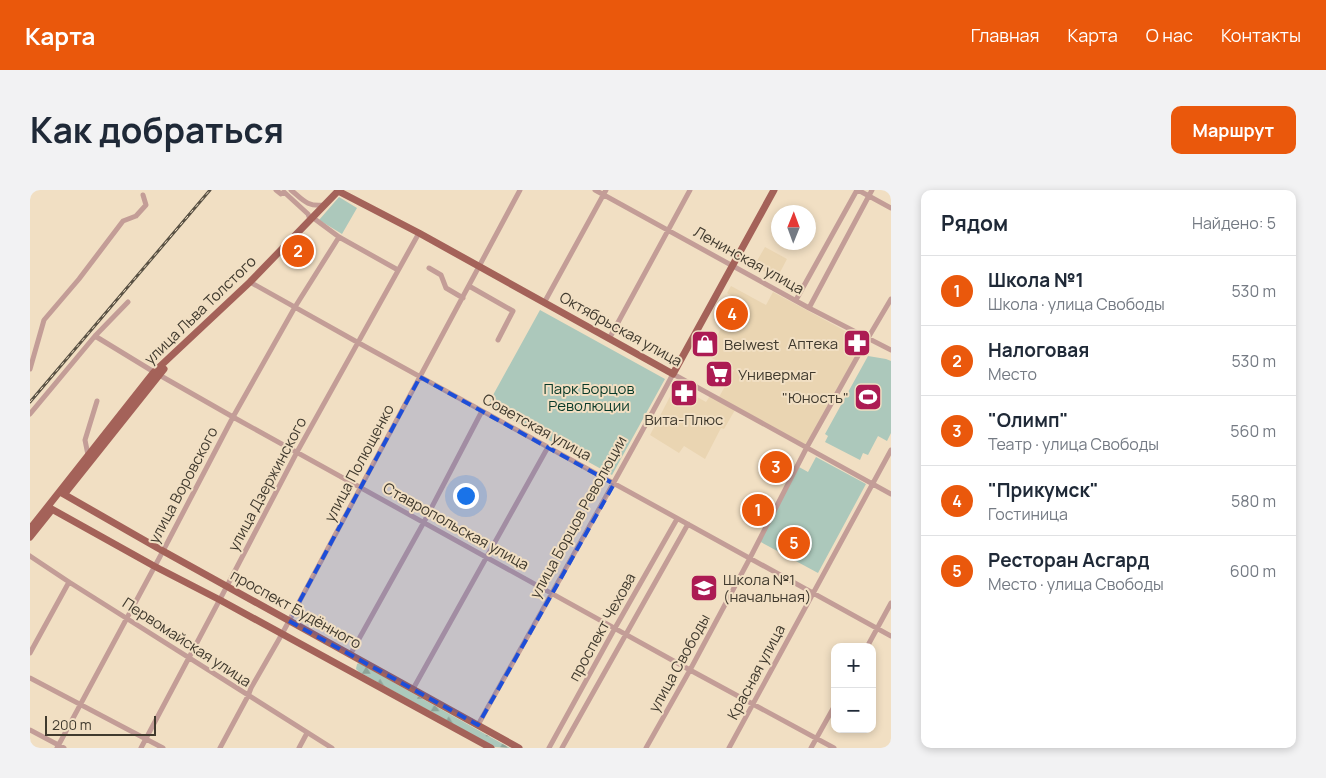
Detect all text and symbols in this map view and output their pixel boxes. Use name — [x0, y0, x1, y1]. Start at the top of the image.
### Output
text: Карта — [25, 19, 95, 52]
text: Главная — [971, 23, 1040, 47]
text: Карта — [1068, 23, 1118, 47]
text: О нас — [1146, 23, 1193, 47]
text: Контакты — [1221, 23, 1301, 47]
text: Как добраться — [30, 106, 284, 154]
button: Маршрут — [1171, 106, 1296, 154]
north arrow — [771, 205, 816, 250]
text: Рядом — [941, 209, 1008, 237]
text: Найдено: 5 — [1192, 212, 1276, 234]
street label: Ленинская улица — [690, 221, 808, 299]
pin: 2 — [282, 232, 314, 270]
street label: улица Льва Толстого — [139, 251, 261, 369]
text: Школа №1 — [988, 267, 1084, 293]
text: 1 — [953, 280, 961, 302]
text: 530 m — [1231, 280, 1276, 302]
street label: Октябрьская улица — [556, 287, 686, 371]
text: Школа · улица Свободы — [988, 293, 1165, 315]
pin: 4 — [716, 295, 748, 333]
pharmacy icon: Аптека — [842, 328, 872, 358]
shop icon: Belwest — [690, 329, 720, 359]
place label: Аптека — [788, 333, 838, 354]
place label: Belwest — [724, 334, 779, 355]
text: Налоговая — [988, 337, 1089, 363]
text: 2 — [952, 350, 962, 372]
text: 530 m — [1231, 350, 1276, 372]
supermarket icon: Универмаг — [704, 359, 734, 389]
text: Место — [988, 363, 1037, 385]
place label: Универмаг — [738, 364, 816, 385]
park label: Парк Борцов Революции — [543, 378, 635, 416]
pharmacy icon: Вита-Плюс — [669, 378, 699, 408]
sports icon: "Юность" — [853, 382, 883, 412]
place label: "Юность" — [782, 387, 849, 408]
street label: Советская улица — [479, 388, 595, 466]
street label: улица Полющенко — [319, 400, 399, 526]
text: "Олимп" — [988, 407, 1068, 433]
place label: Вита-Плюс — [645, 409, 723, 430]
street label: улица Дзержинского — [223, 413, 311, 555]
text: 3 — [952, 420, 962, 442]
text: 560 m — [1230, 420, 1276, 442]
street label: улица Воровского — [143, 423, 223, 547]
street label: улица Борцов Революции — [524, 432, 632, 602]
text: Театр · улица Свободы — [988, 433, 1159, 455]
pin: 3 — [760, 448, 792, 486]
street label: Ставропольская улица — [379, 477, 533, 575]
text: "Прикумск" — [988, 477, 1099, 503]
your location — [453, 483, 479, 509]
text: 4 — [952, 490, 962, 512]
text: 580 m — [1231, 490, 1276, 512]
pin: 1 — [742, 491, 774, 529]
text: Гостиница — [988, 503, 1068, 525]
pin: 5 — [778, 524, 810, 562]
text: Ресторан Асгард — [988, 547, 1150, 573]
text: 5 — [952, 560, 962, 582]
text: 600 m — [1230, 560, 1276, 582]
street label: проспект Будённого — [227, 564, 365, 654]
street label: проспект Чехова — [564, 569, 640, 685]
place label: Школа №1 (начальная) — [723, 569, 811, 607]
school or university icon: Школа №1 (начальная) — [689, 573, 719, 603]
text: Место · улица Свободы — [988, 573, 1164, 595]
street label: Первомайская улица — [118, 592, 256, 692]
street label: улица Свободы — [643, 610, 715, 716]
street label: Красная улица — [722, 621, 790, 723]
map controls — [831, 643, 876, 733]
button: + — [831, 643, 876, 688]
button: − — [831, 688, 876, 733]
scale bar — [45, 713, 156, 736]
text: 200 m — [52, 715, 92, 734]

